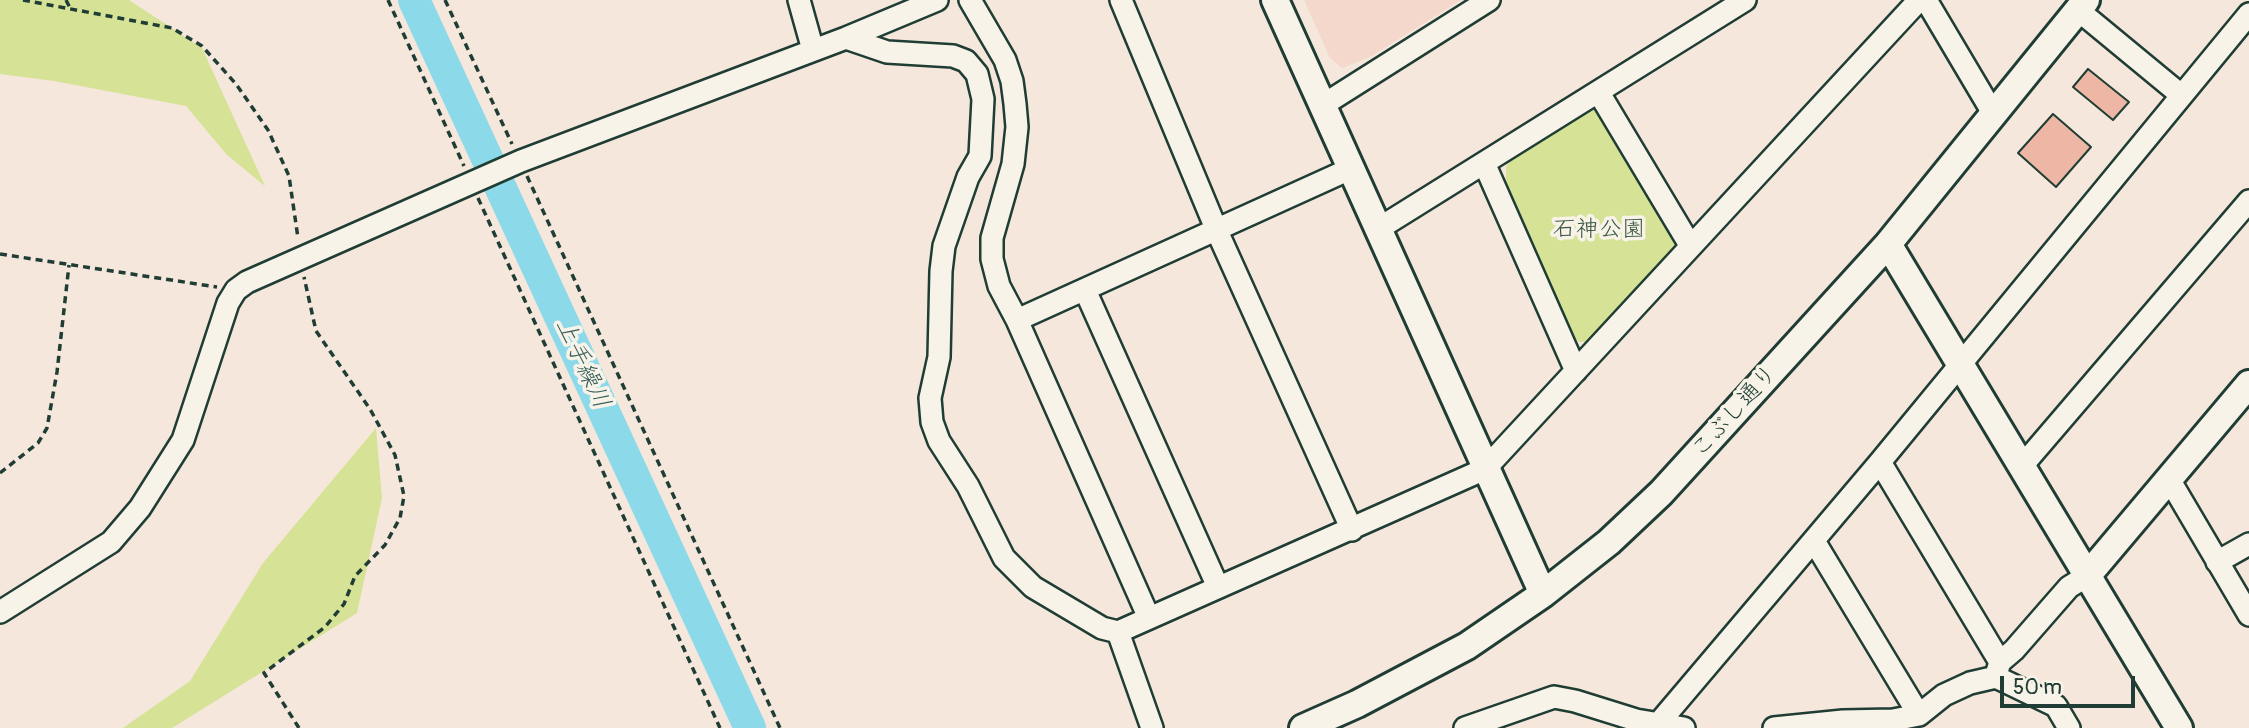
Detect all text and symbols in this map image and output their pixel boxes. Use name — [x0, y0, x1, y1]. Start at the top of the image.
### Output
park label: 石神公園 — [1553, 216, 1645, 244]
water label: 上手繰川 — [549, 314, 615, 414]
street label: こぶし通り — [1686, 360, 1784, 464]
scale bar — [2004, 662, 2139, 706]
text: 50 m — [2013, 674, 2062, 701]

